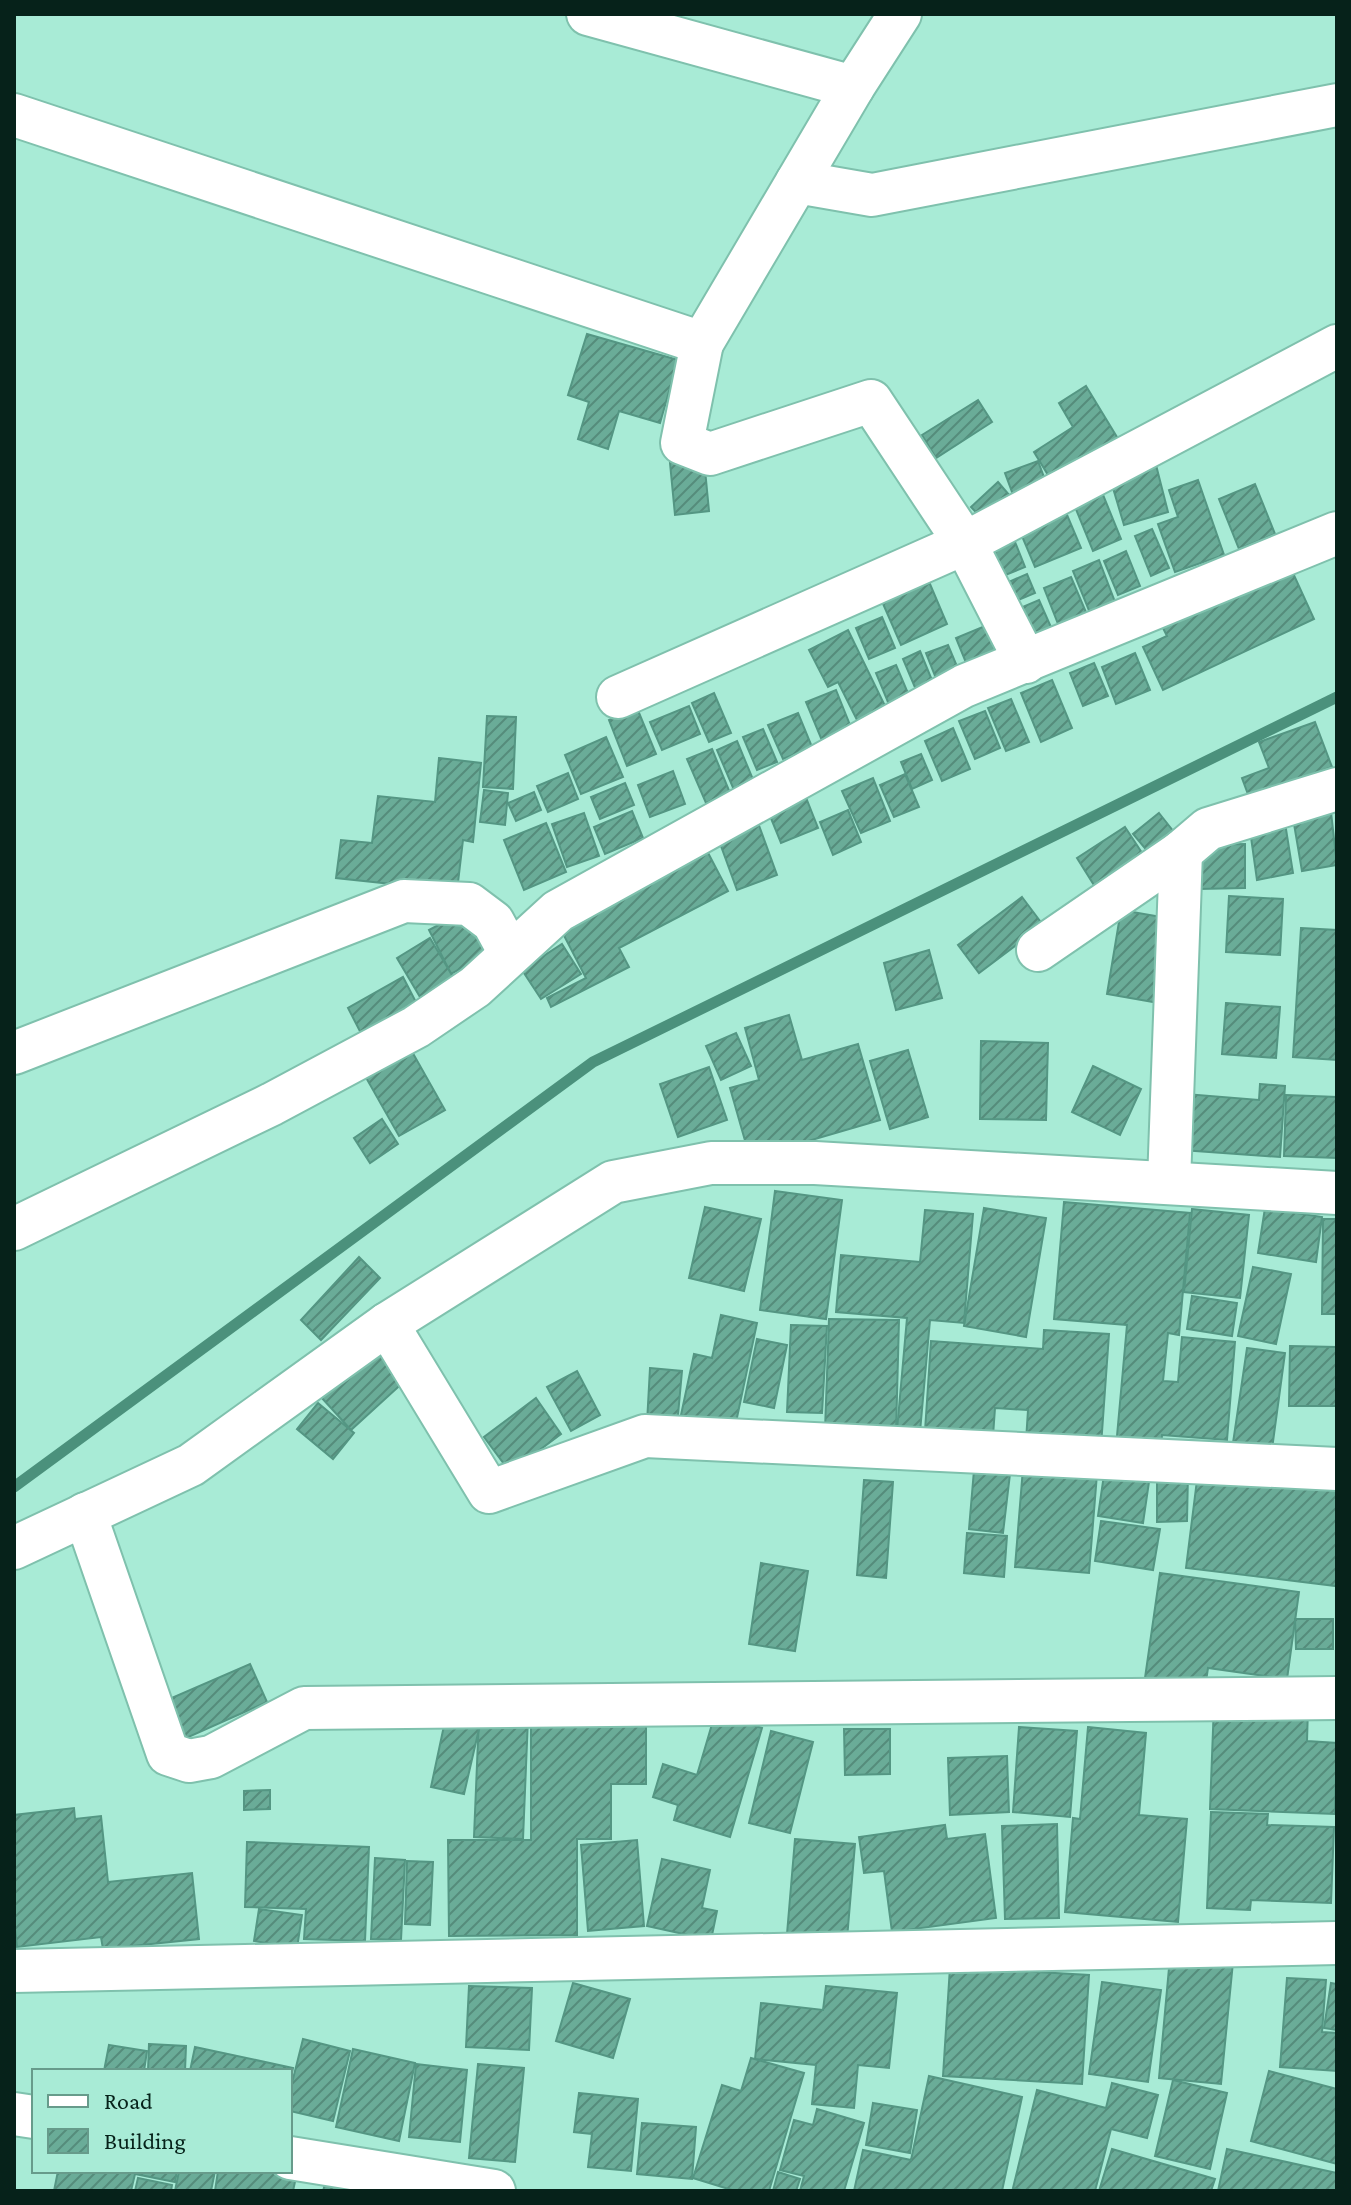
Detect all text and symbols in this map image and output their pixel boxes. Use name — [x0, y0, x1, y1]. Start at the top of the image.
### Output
legend — [32, 2069, 292, 2173]
text: Road — [104, 2087, 153, 2114]
text: Building — [104, 2127, 186, 2154]

